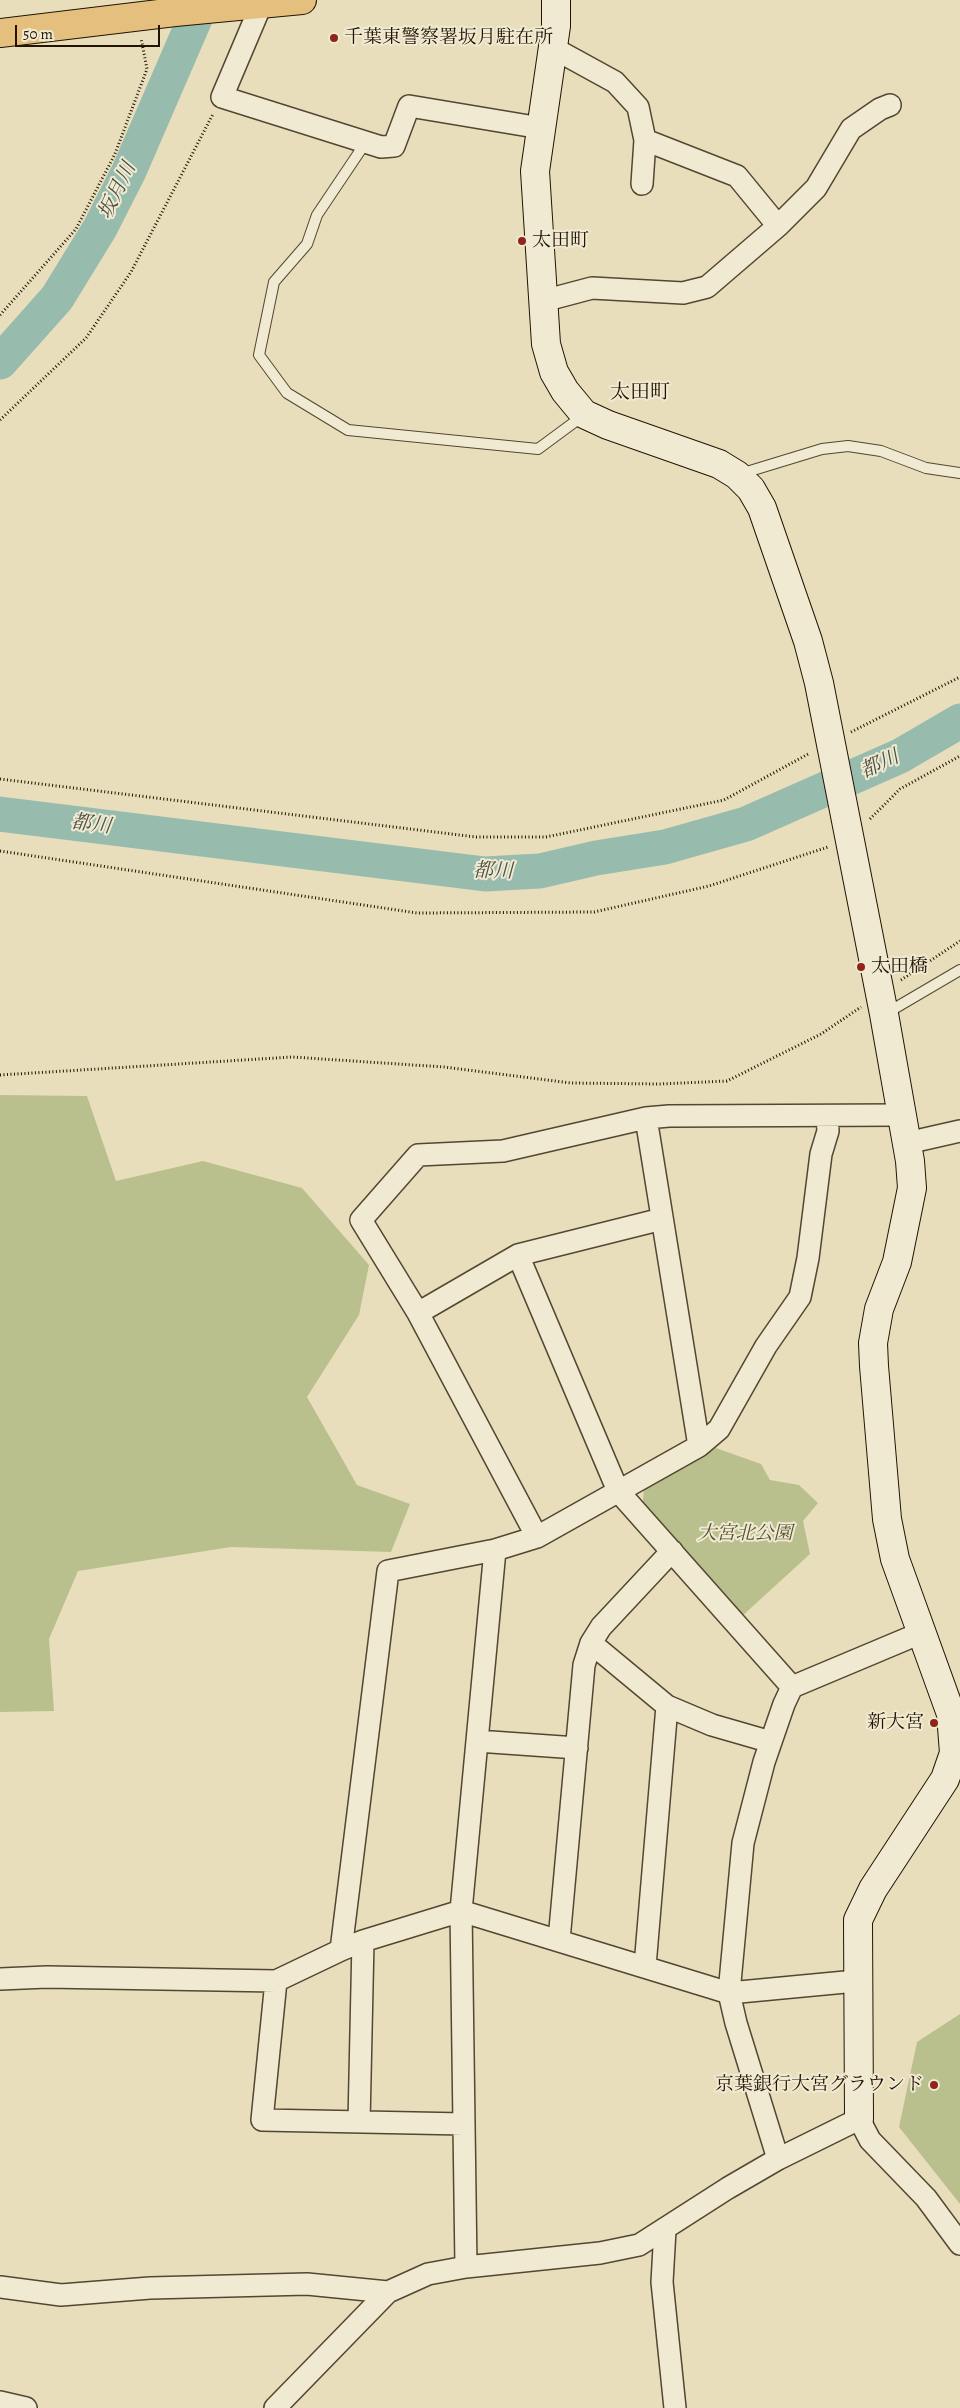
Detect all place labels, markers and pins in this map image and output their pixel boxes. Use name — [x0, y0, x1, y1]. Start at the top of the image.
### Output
place label: 千葉東警察署坂月駐在所 — [344, 27, 553, 49]
marker: 千葉東警察署坂月駐在所 — [328, 32, 340, 44]
place label: 太田町 — [532, 230, 589, 252]
marker: 太田町 — [516, 235, 528, 247]
place label: 太田橋 — [871, 956, 928, 978]
marker: 太田橋 — [855, 961, 867, 973]
place label: 新大宮 — [867, 1712, 924, 1734]
marker: 新大宮 — [928, 1717, 940, 1729]
place label: 京葉銀行大宮グラウンド — [715, 2074, 924, 2096]
marker: 京葉銀行大宮グラウンド — [928, 2079, 940, 2091]

